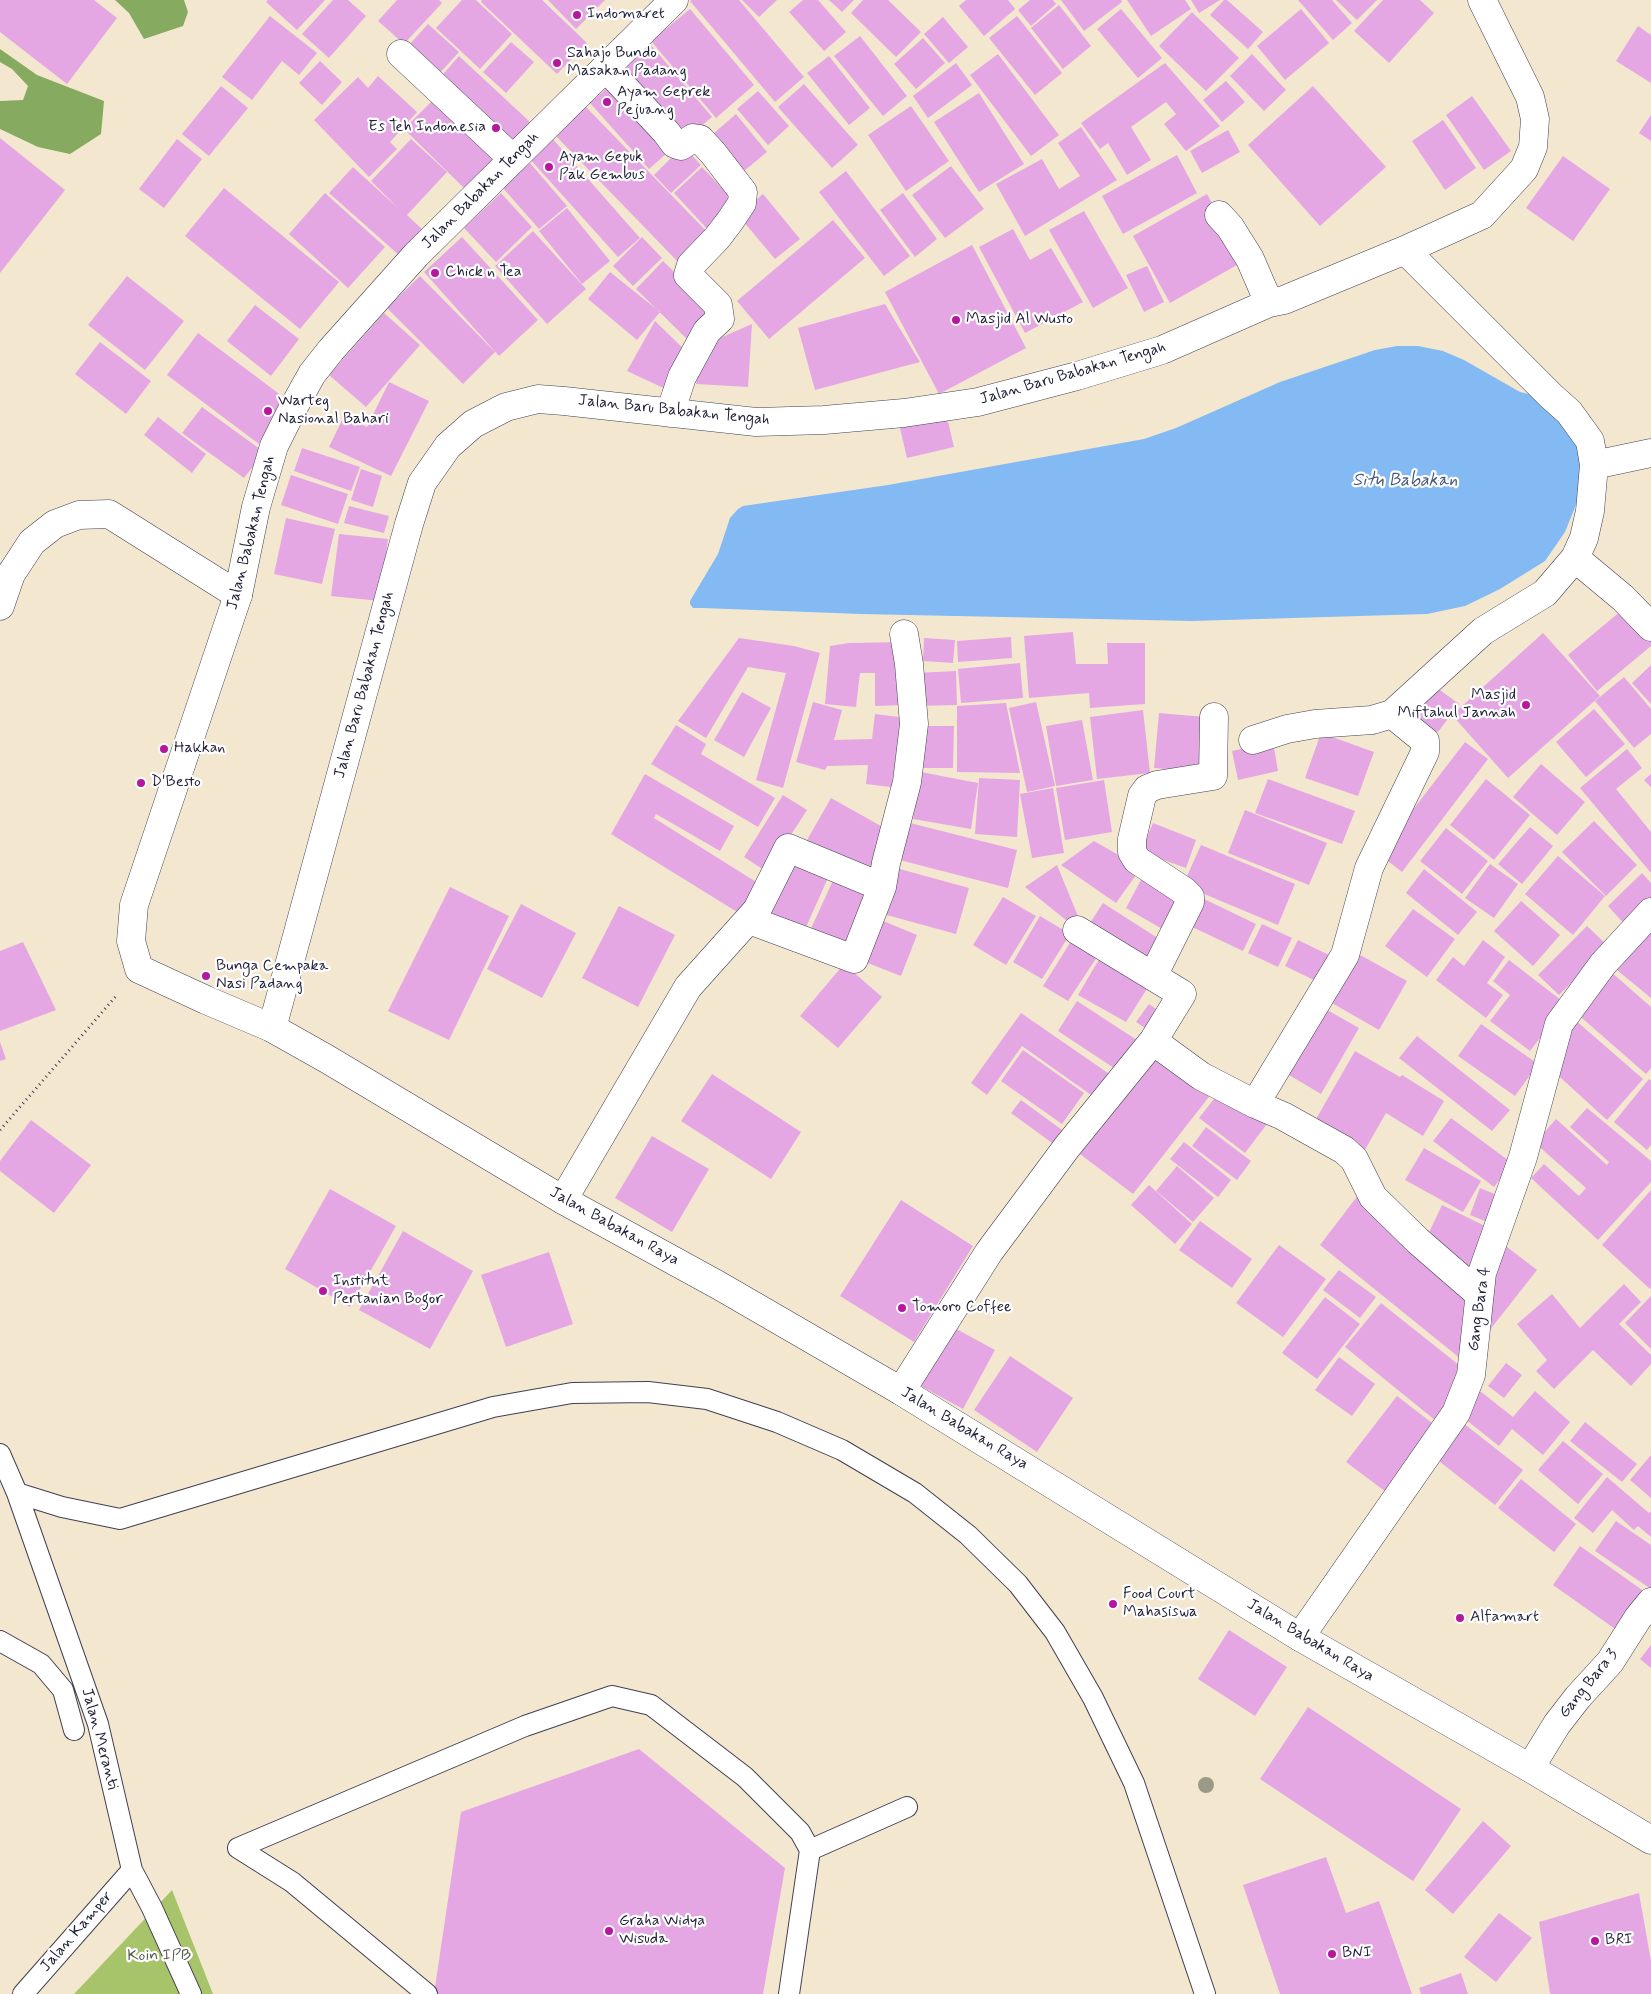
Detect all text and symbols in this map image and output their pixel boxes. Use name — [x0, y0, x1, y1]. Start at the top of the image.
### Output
place label: Indomaret — [587, 5, 665, 25]
marker: Indomaret — [571, 9, 583, 21]
place label: Sahajo Bundo Masakan Padang — [567, 44, 687, 82]
marker: Sahajo Bundo Masakan Padang — [551, 57, 563, 69]
place label: Ayam Geprek Pejuang — [617, 83, 710, 121]
marker: Ayam Geprek Pejuang — [601, 96, 613, 108]
place label: Es Teh Indonesia — [368, 118, 486, 138]
marker: Es Teh Indonesia — [490, 122, 502, 134]
street label: Jalan Babakan Tengah — [418, 128, 544, 254]
place label: Ayam Gepuk Pak Gembus — [559, 148, 645, 186]
marker: Ayam Gepuk Pak Gembus — [543, 161, 555, 173]
place label: Chick n Tea — [445, 263, 521, 283]
marker: Chick n Tea — [429, 267, 441, 279]
place label: Masjid Al Wusto — [966, 310, 1073, 330]
marker: Masjid Al Wusto — [950, 314, 962, 326]
street label: Jalan Baru Babakan Tengah — [978, 338, 1168, 410]
street label: Jalan Baru Babakan Tengah — [577, 391, 771, 431]
place label: Warteg Nasional Bahari — [278, 392, 389, 430]
marker: Warteg Nasional Bahari — [262, 405, 274, 417]
street label: Jalan Babakan Tengah — [224, 454, 280, 612]
water label: Situ Babakan — [1352, 470, 1458, 492]
street label: Jalan Baru Babakan Tengah — [331, 589, 399, 781]
place label: Masjid Miftahul Jannah — [1397, 686, 1516, 724]
marker: Masjid Miftahul Jannah — [1520, 699, 1532, 711]
place label: Hakkan — [174, 739, 225, 759]
marker: Hakkan — [158, 743, 170, 755]
place label: D'Besto — [151, 773, 201, 793]
marker: D'Besto — [135, 777, 147, 789]
place label: Bunga Cempaka Nasi Padang — [216, 957, 328, 995]
marker: Bunga Cempaka Nasi Padang — [200, 970, 212, 982]
street label: Jalan Babakan Raya — [546, 1183, 682, 1271]
street label: Gang Bara 4 — [1465, 1265, 1495, 1353]
place label: Institut Pertanian Bogor — [333, 1272, 443, 1310]
marker: Institut Pertanian Bogor — [317, 1285, 329, 1297]
place label: Tomoro Coffee — [912, 1298, 1012, 1318]
marker: Tomoro Coffee — [896, 1302, 908, 1314]
street label: Jalan Babakan Raya — [897, 1383, 1031, 1475]
place label: Food Court Mahasiswa — [1123, 1585, 1197, 1623]
street label: Jalan Babakan Raya — [1243, 1595, 1377, 1687]
marker: Food Court Mahasiswa — [1107, 1598, 1119, 1610]
place label: Alfamart — [1470, 1608, 1539, 1628]
marker: Alfamart — [1454, 1612, 1466, 1624]
street label: Gang Bara 3 — [1555, 1646, 1623, 1722]
street label: Jalan Meranti — [76, 1686, 122, 1792]
street label: Jalan Kamper — [37, 1888, 117, 1976]
place label: Graha Widya Wisuda — [619, 1912, 705, 1950]
marker: Graha Widya Wisuda — [603, 1925, 615, 1937]
place label: BRI — [1605, 1931, 1633, 1951]
marker: BRI — [1589, 1935, 1601, 1947]
place label: BNI — [1342, 1944, 1372, 1964]
park label: Koin IPB — [127, 1947, 191, 1967]
marker: BNI — [1326, 1948, 1338, 1960]

